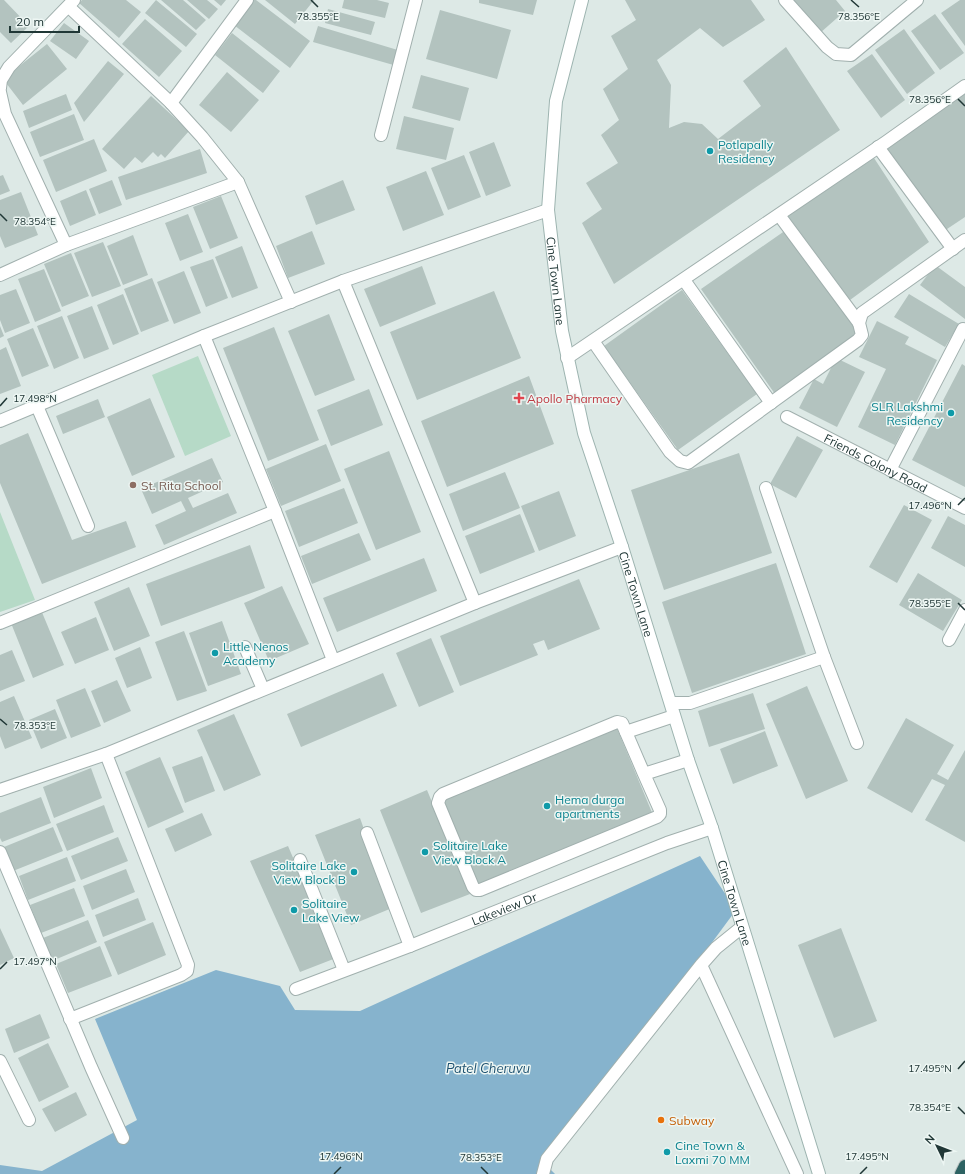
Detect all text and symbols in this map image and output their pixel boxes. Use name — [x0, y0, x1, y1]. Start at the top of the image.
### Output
scale bar — [10, 8, 79, 34]
text: 78.355°E — [297, 10, 339, 23]
text: 78.356°E — [838, 10, 880, 23]
text: 20 m — [16, 14, 44, 29]
text: 78.356°E — [909, 93, 951, 106]
place label: Potlapally Residency — [718, 137, 775, 166]
marker: Potlapally Residency — [705, 146, 715, 156]
text: 78.354°E — [14, 215, 56, 228]
street label: Cine Town Lane — [544, 236, 569, 326]
place label: Apollo Pharmacy — [527, 391, 623, 406]
text: 17.498°N — [13, 392, 57, 405]
marker: Apollo Pharmacy — [514, 393, 524, 403]
place label: SLR Lakshmi Residency — [871, 399, 944, 428]
marker: SLR Lakshmi Residency — [946, 408, 956, 418]
street label: Friends Colony Road — [822, 430, 930, 495]
place label: St. Rita School — [141, 478, 221, 493]
marker: St. Rita School — [128, 480, 138, 490]
text: 17.496°N — [908, 499, 952, 512]
street label: Cine Town Lane — [616, 549, 657, 639]
text: 78.355°E — [909, 597, 951, 610]
place label: Little Nenos Academy — [223, 639, 289, 668]
marker: Little Nenos Academy — [210, 648, 220, 658]
text: 78.353°E — [14, 719, 56, 732]
place label: Hema durga apartments — [555, 792, 624, 821]
marker: Hema durga apartments — [542, 801, 552, 811]
place label: Solitaire Lake View Block A — [433, 838, 508, 867]
marker: Solitaire Lake View Block A — [420, 847, 430, 857]
place label: Solitaire Lake View Block B — [271, 858, 346, 887]
street label: Cine Town Lane — [715, 858, 755, 947]
marker: Solitaire Lake View Block B — [349, 867, 359, 877]
street label: Lakeview Dr — [469, 888, 539, 928]
place label: Solitaire Lake View — [302, 896, 360, 925]
marker: Solitaire Lake View — [289, 905, 299, 915]
text: 17.497°N — [13, 955, 57, 968]
water label: Patel Cheruvu — [446, 1060, 530, 1076]
text: 17.495°N — [908, 1062, 952, 1075]
text: 78.354°E — [909, 1101, 951, 1114]
place label: Subway — [669, 1113, 715, 1128]
marker: Subway — [656, 1115, 666, 1125]
north arrow — [917, 1126, 957, 1166]
text: N — [922, 1131, 938, 1147]
place label: Cine Town & Laxmi 70 MM — [675, 1138, 750, 1167]
marker: Cine Town & Laxmi 70 MM — [662, 1147, 672, 1157]
text: 17.496°N — [319, 1150, 363, 1163]
text: 17.495°N — [845, 1150, 889, 1163]
text: 78.353°E — [460, 1151, 502, 1164]

